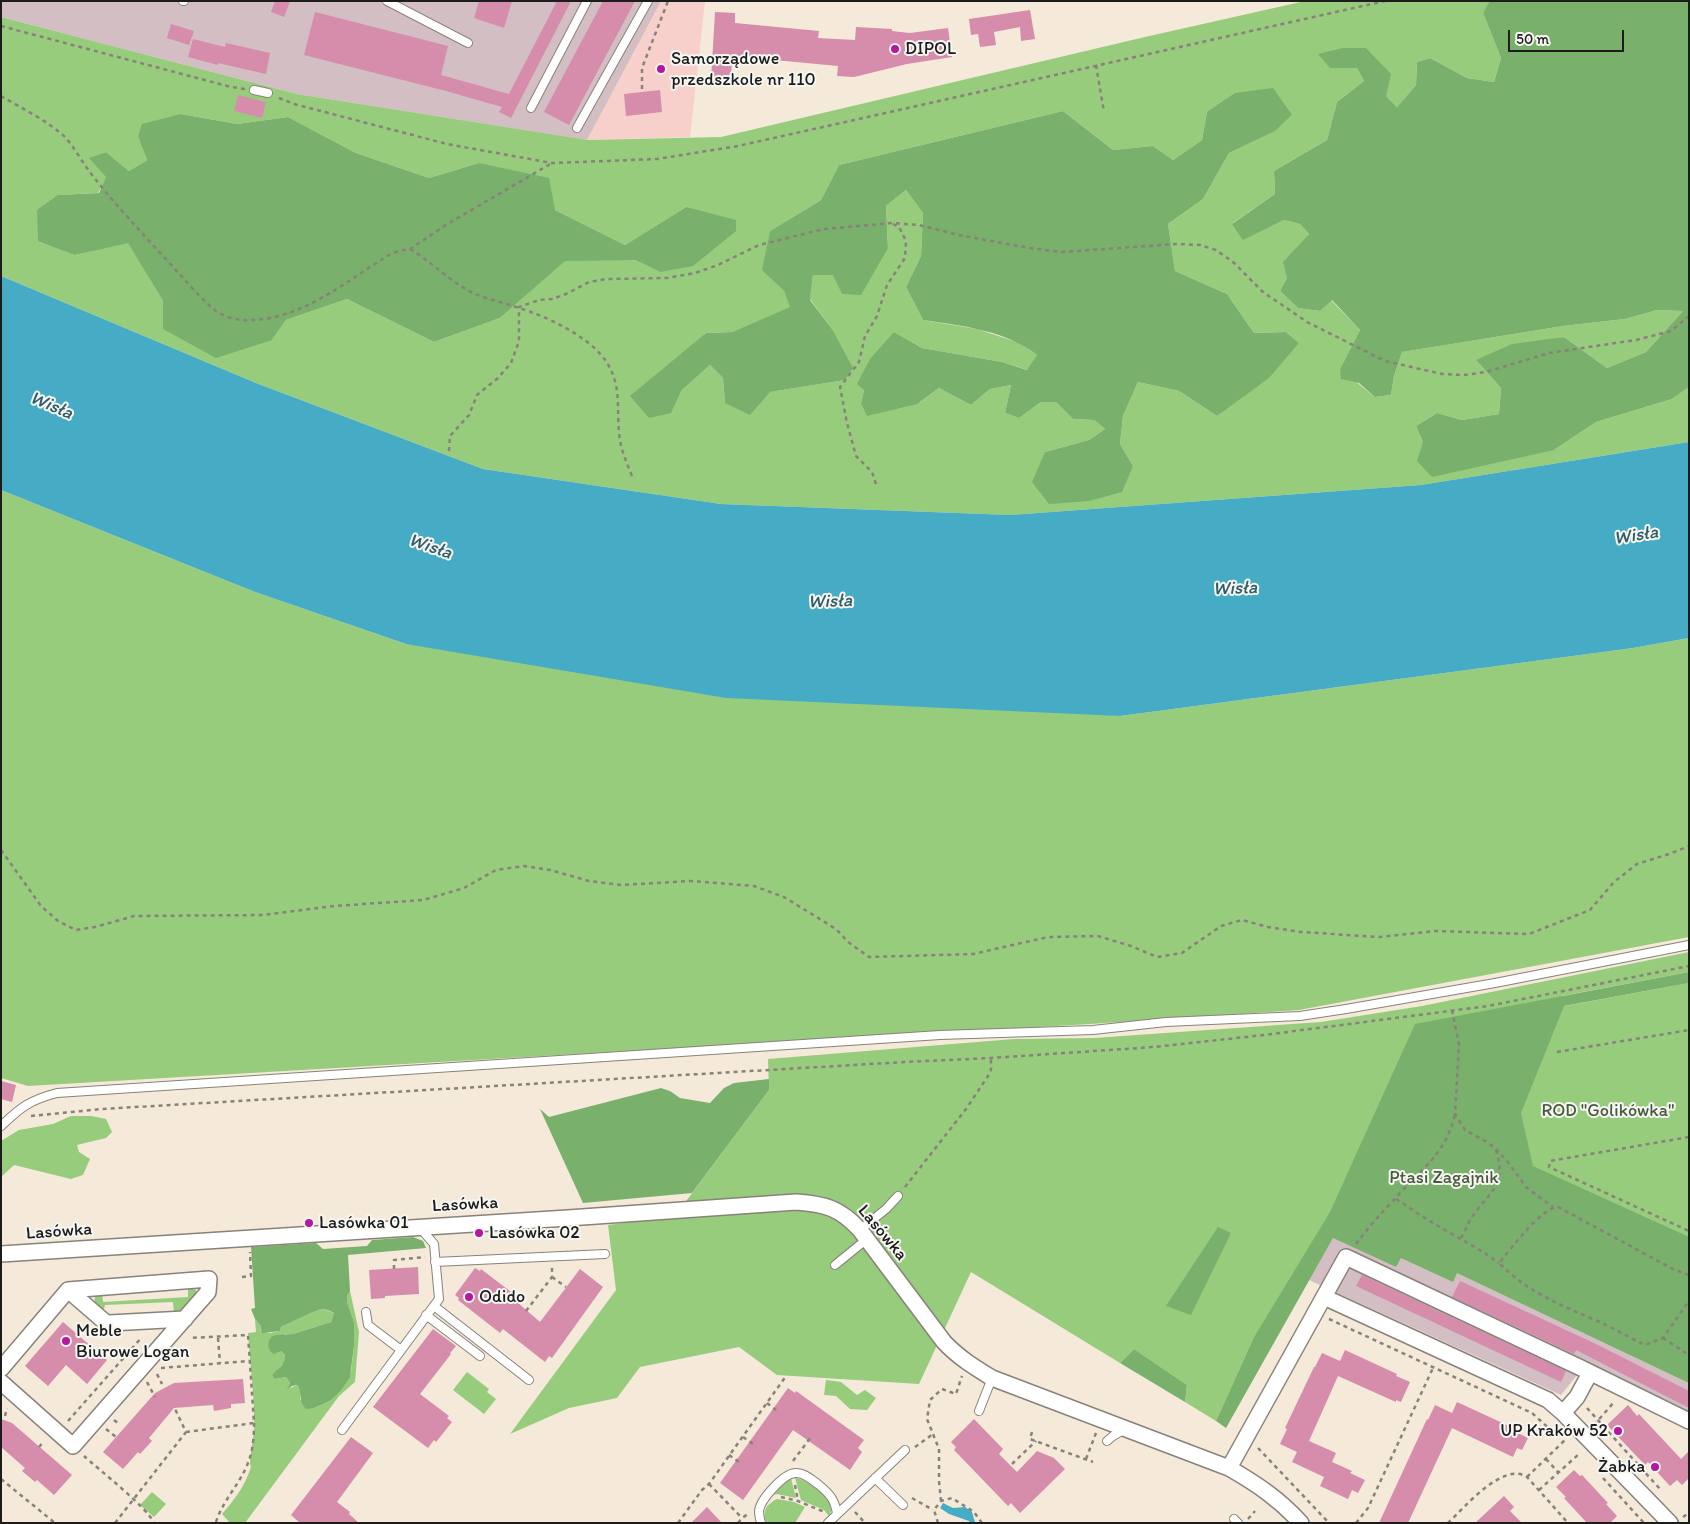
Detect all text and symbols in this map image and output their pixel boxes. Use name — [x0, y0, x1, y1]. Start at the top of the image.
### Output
scale bar — [1510, 20, 1626, 52]
text: 50 m — [1516, 30, 1549, 48]
place label: DIPOL — [905, 38, 956, 60]
marker: DIPOL — [889, 43, 901, 55]
place label: Samorządowe przedszkole nr 110 — [671, 48, 816, 90]
marker: Samorządowe przedszkole nr 110 — [655, 63, 667, 75]
water label: Wisła — [26, 387, 76, 425]
water label: Wisła — [1612, 521, 1660, 551]
water label: Wisła — [405, 529, 455, 565]
water label: Wisła — [1212, 577, 1258, 601]
water label: Wisła — [807, 590, 853, 614]
park label: ROD "Golikówka" — [1541, 1100, 1675, 1122]
park label: Ptasi Zagajnik — [1389, 1167, 1499, 1189]
street label: Lasówka — [431, 1192, 499, 1218]
street label: Lasówka — [852, 1201, 912, 1265]
place label: Lasówka 01 — [319, 1212, 409, 1234]
marker: Lasówka 01 — [303, 1217, 315, 1229]
street label: Lasówka — [25, 1219, 93, 1245]
place label: Lasówka 02 — [489, 1222, 580, 1244]
marker: Lasówka 02 — [473, 1227, 485, 1239]
place label: Odido — [479, 1286, 525, 1308]
marker: Odido — [463, 1291, 475, 1303]
place label: Meble Biurowe Logan — [76, 1320, 189, 1362]
marker: Meble Biurowe Logan — [60, 1335, 72, 1347]
place label: UP Kraków 52 — [1500, 1420, 1608, 1442]
marker: UP Kraków 52 — [1612, 1425, 1624, 1437]
place label: Żabka — [1598, 1456, 1645, 1478]
marker: Żabka — [1649, 1461, 1661, 1473]

